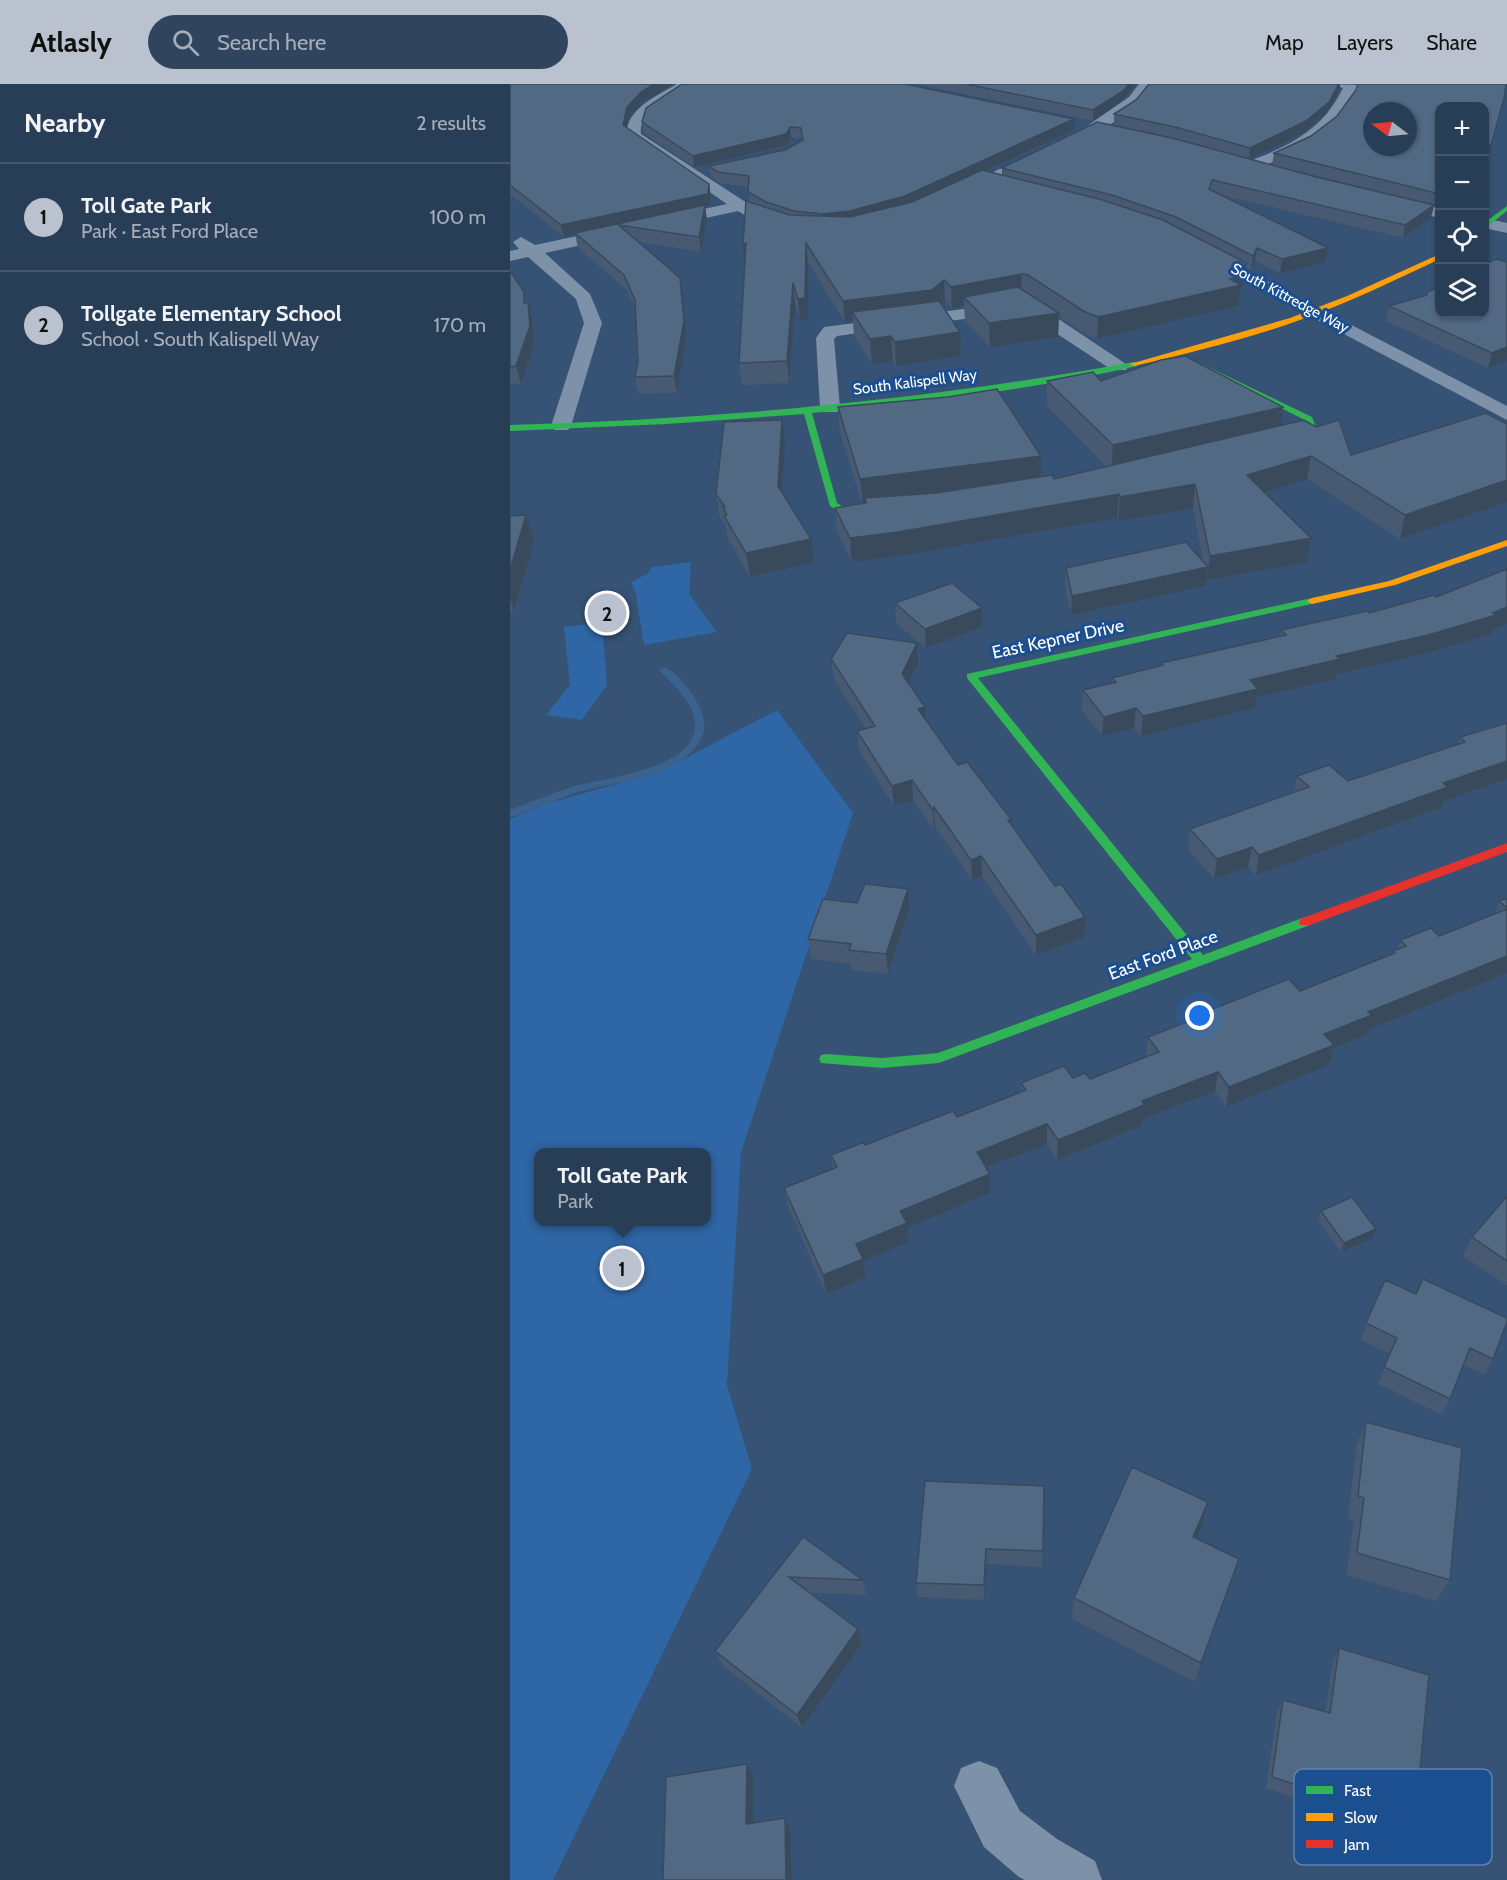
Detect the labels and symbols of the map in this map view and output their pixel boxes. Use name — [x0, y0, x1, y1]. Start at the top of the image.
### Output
north arrow — [1363, 102, 1417, 156]
street label: South Kittredge Way — [1228, 259, 1352, 337]
street label: South Kalispell Way — [852, 365, 978, 399]
pin: 2 — [588, 590, 626, 636]
street label: East Kepner Drive — [990, 614, 1126, 664]
street label: East Ford Place — [1105, 925, 1221, 985]
your location — [1185, 1001, 1214, 1030]
pin: 1 — [602, 1246, 642, 1290]
legend — [1294, 1769, 1492, 1865]
text: Fast — [1344, 1781, 1372, 1800]
text: Slow — [1344, 1808, 1378, 1827]
text: Jam — [1343, 1835, 1370, 1854]

